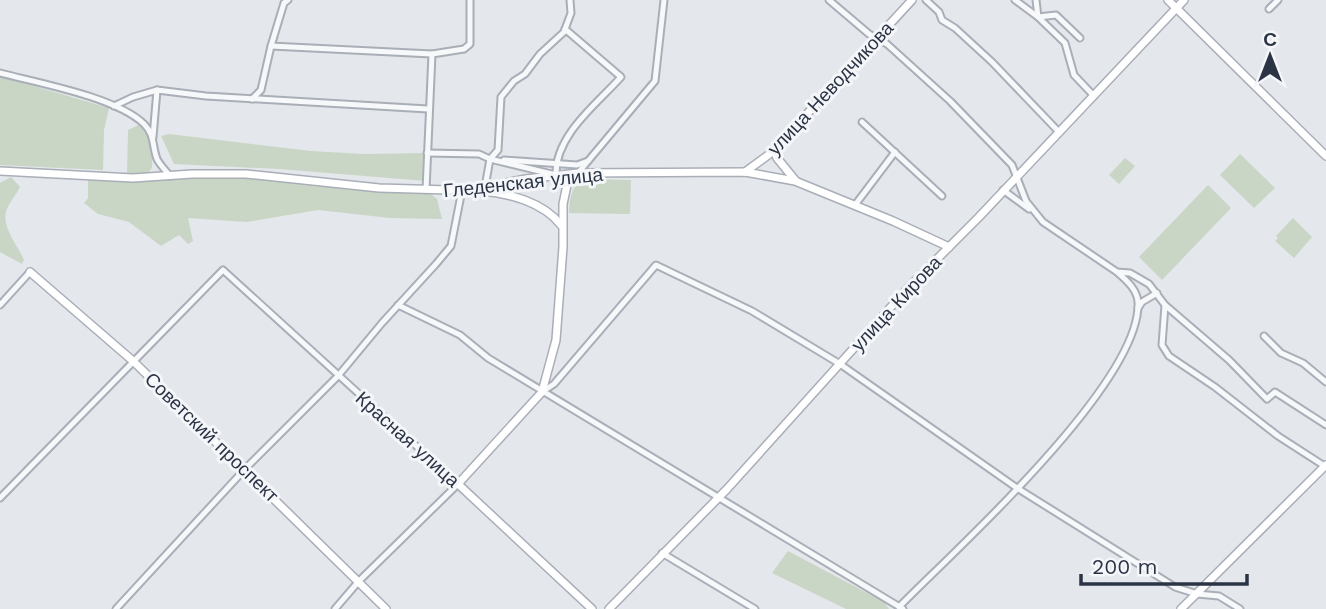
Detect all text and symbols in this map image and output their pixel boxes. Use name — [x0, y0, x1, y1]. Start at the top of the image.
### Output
street label: улица Неводчикова — [763, 16, 898, 160]
north arrow — [1235, 21, 1305, 91]
text: С — [1263, 28, 1277, 51]
street label: Гледенская улица — [442, 163, 604, 202]
street label: улица Кирова — [846, 251, 947, 356]
street label: Советский проспект — [140, 368, 284, 507]
street label: Красная улица — [351, 387, 465, 492]
scale bar — [1081, 542, 1247, 586]
text: 200 m — [1092, 554, 1158, 579]

